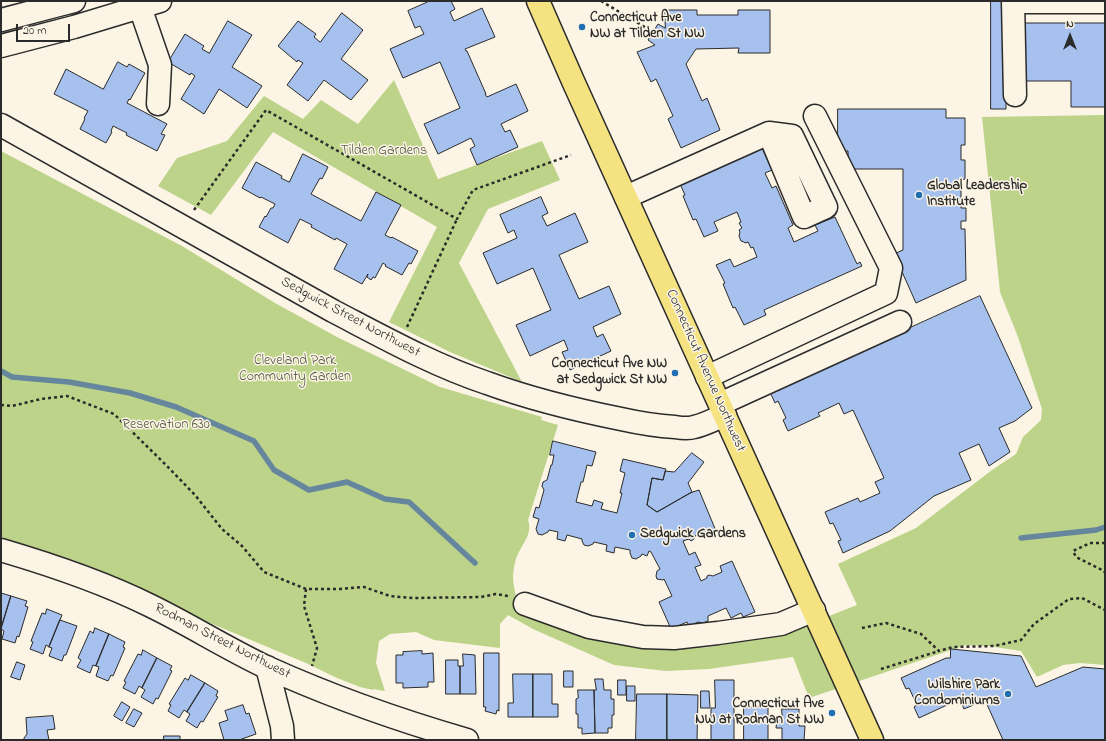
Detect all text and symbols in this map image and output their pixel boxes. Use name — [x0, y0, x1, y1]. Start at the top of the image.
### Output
place label: Connecticut Ave NW at Tilden St NW — [590, 11, 704, 44]
scale bar — [18, 16, 72, 42]
north arrow — [1050, 16, 1090, 56]
text: N — [1066, 16, 1074, 32]
text: 20 m — [23, 22, 46, 40]
marker: Connecticut Ave NW at Tilden St NW — [577, 22, 587, 32]
park label: Tilden Gardens — [341, 144, 427, 160]
place label: Global Leadership Institute — [927, 179, 1027, 212]
marker: Global Leadership Institute — [914, 190, 924, 200]
street label: Sedgwick Street Northwest — [277, 274, 423, 362]
street label: Connecticut Avenue Northwest — [662, 287, 748, 455]
park label: Cleveland Park Community Garden — [239, 354, 351, 386]
place label: Connecticut Ave NW at Sedgwick St NW — [552, 357, 667, 390]
marker: Connecticut Ave NW at Sedgwick St NW — [670, 368, 680, 378]
park label: Reservation 630 — [122, 418, 210, 434]
place label: Sedgwick Gardens — [640, 527, 746, 543]
marker: Sedgwick Gardens — [627, 530, 637, 540]
street label: Rodman Street Northwest — [151, 600, 293, 684]
place label: Wilshire Park Condominiums — [914, 678, 1000, 710]
marker: Wilshire Park Condominiums — [1003, 689, 1013, 699]
place label: Connecticut Ave NW at Rodman St NW — [695, 697, 824, 730]
marker: Connecticut Ave NW at Rodman St NW — [827, 708, 837, 718]

